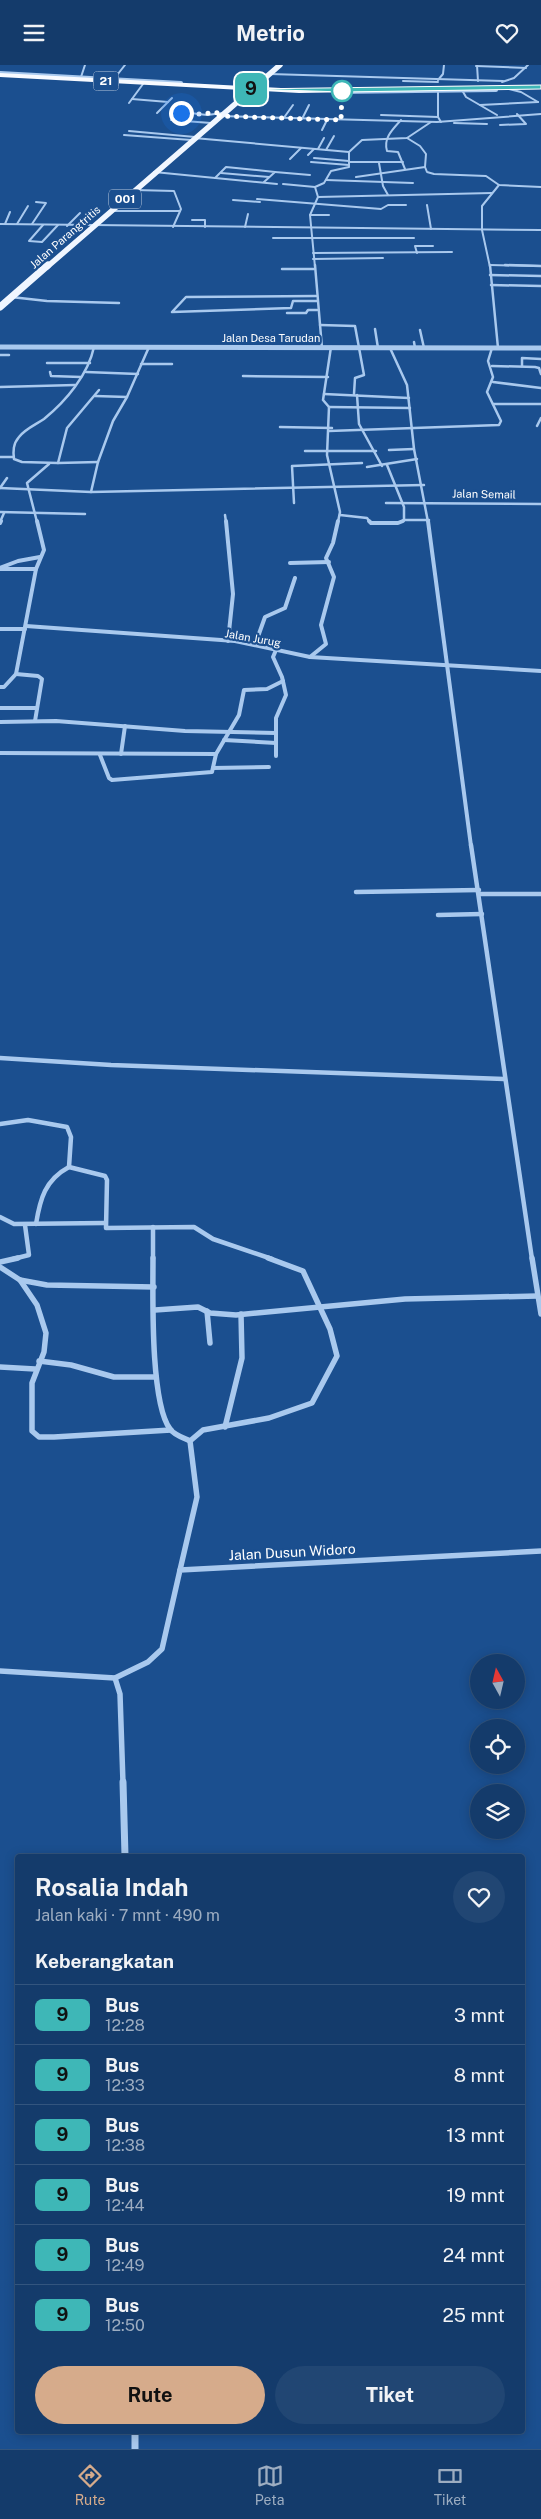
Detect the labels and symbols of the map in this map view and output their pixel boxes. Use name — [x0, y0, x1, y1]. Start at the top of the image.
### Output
road number: 21 — [94, 72, 118, 91]
line badge: 9 — [235, 73, 267, 105]
unlabelled marker — [331, 80, 353, 102]
your location — [169, 101, 194, 126]
road number: 001 — [109, 190, 141, 209]
street label: Jalan Parangtritis — [27, 203, 103, 271]
street label: Jalan Desa Tarudan — [222, 332, 320, 344]
street label: Jalan Semail — [452, 487, 516, 501]
street label: Jalan Jurug — [224, 627, 282, 649]
street label: Jalan Dusun Widoro — [228, 1541, 356, 1563]
north arrow — [470, 1654, 525, 1709]

